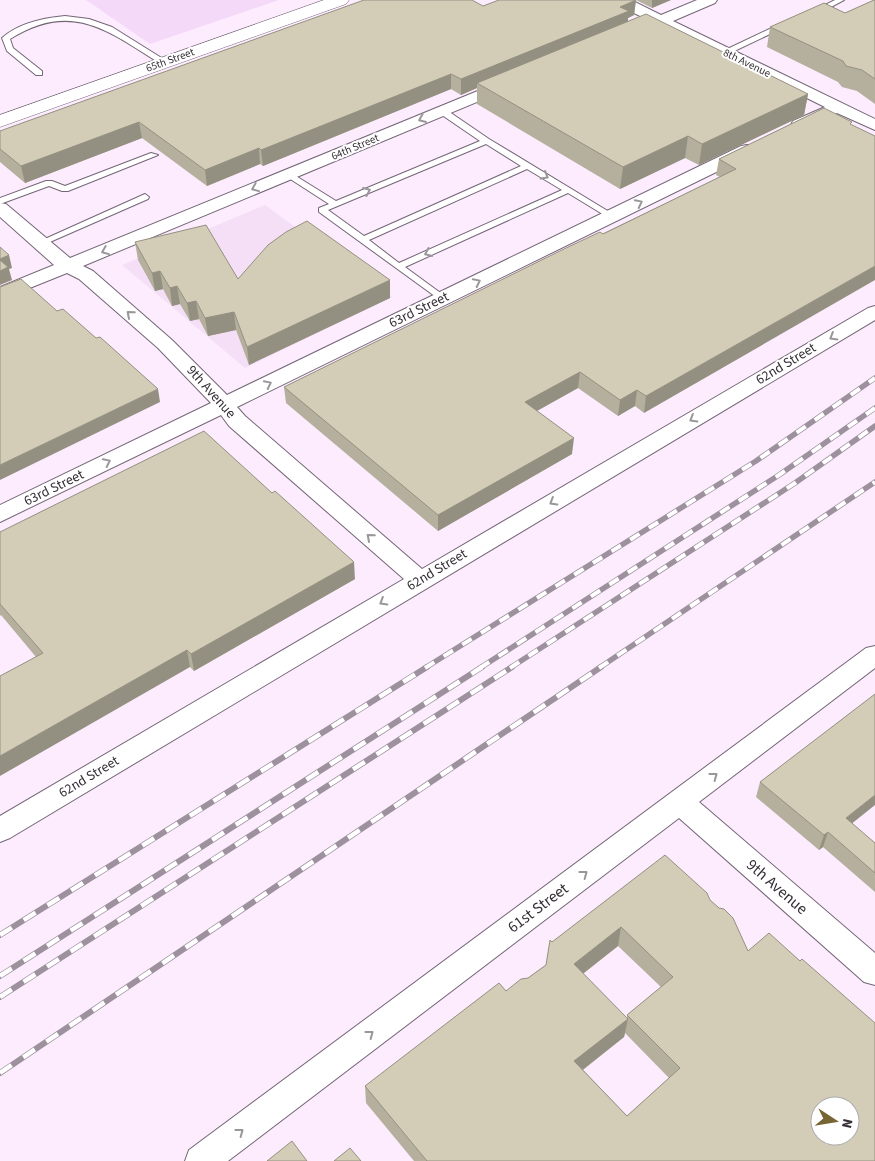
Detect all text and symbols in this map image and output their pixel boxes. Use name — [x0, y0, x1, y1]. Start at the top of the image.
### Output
street label: 65th Street — [144, 44, 197, 76]
street label: 8th Avenue — [721, 45, 774, 81]
one-way arrow — [418, 113, 427, 124]
street label: 64th Street — [329, 130, 381, 164]
one-way arrow — [540, 170, 549, 180]
one-way arrow — [252, 183, 260, 193]
one-way arrow — [362, 187, 371, 198]
one-way arrow — [634, 199, 643, 209]
one-way arrow — [101, 244, 110, 255]
one-way arrow — [424, 247, 433, 257]
one-way arrow — [472, 278, 481, 288]
street label: 63rd Street — [386, 287, 453, 333]
one-way arrow — [127, 310, 136, 319]
one-way arrow — [829, 330, 838, 340]
street label: 62nd Street — [752, 338, 820, 390]
street label: 9th Avenue — [182, 361, 240, 423]
one-way arrow — [263, 380, 272, 390]
one-way arrow — [689, 413, 698, 423]
one-way arrow — [102, 458, 111, 468]
street label: 63rd Street — [21, 465, 88, 511]
one-way arrow — [549, 495, 558, 505]
one-way arrow — [366, 533, 375, 542]
street label: 62nd Street — [403, 544, 471, 596]
one-way arrow — [379, 596, 388, 606]
street label: 62nd Street — [55, 751, 123, 803]
one-way arrow — [708, 773, 718, 782]
street label: 9th Avenue — [742, 854, 812, 920]
one-way arrow — [578, 871, 587, 879]
street label: 61st Street — [503, 878, 573, 938]
one-way arrow — [364, 1031, 374, 1040]
north arrow — [810, 1096, 860, 1146]
text: N — [836, 1117, 857, 1130]
one-way arrow — [234, 1129, 243, 1137]

